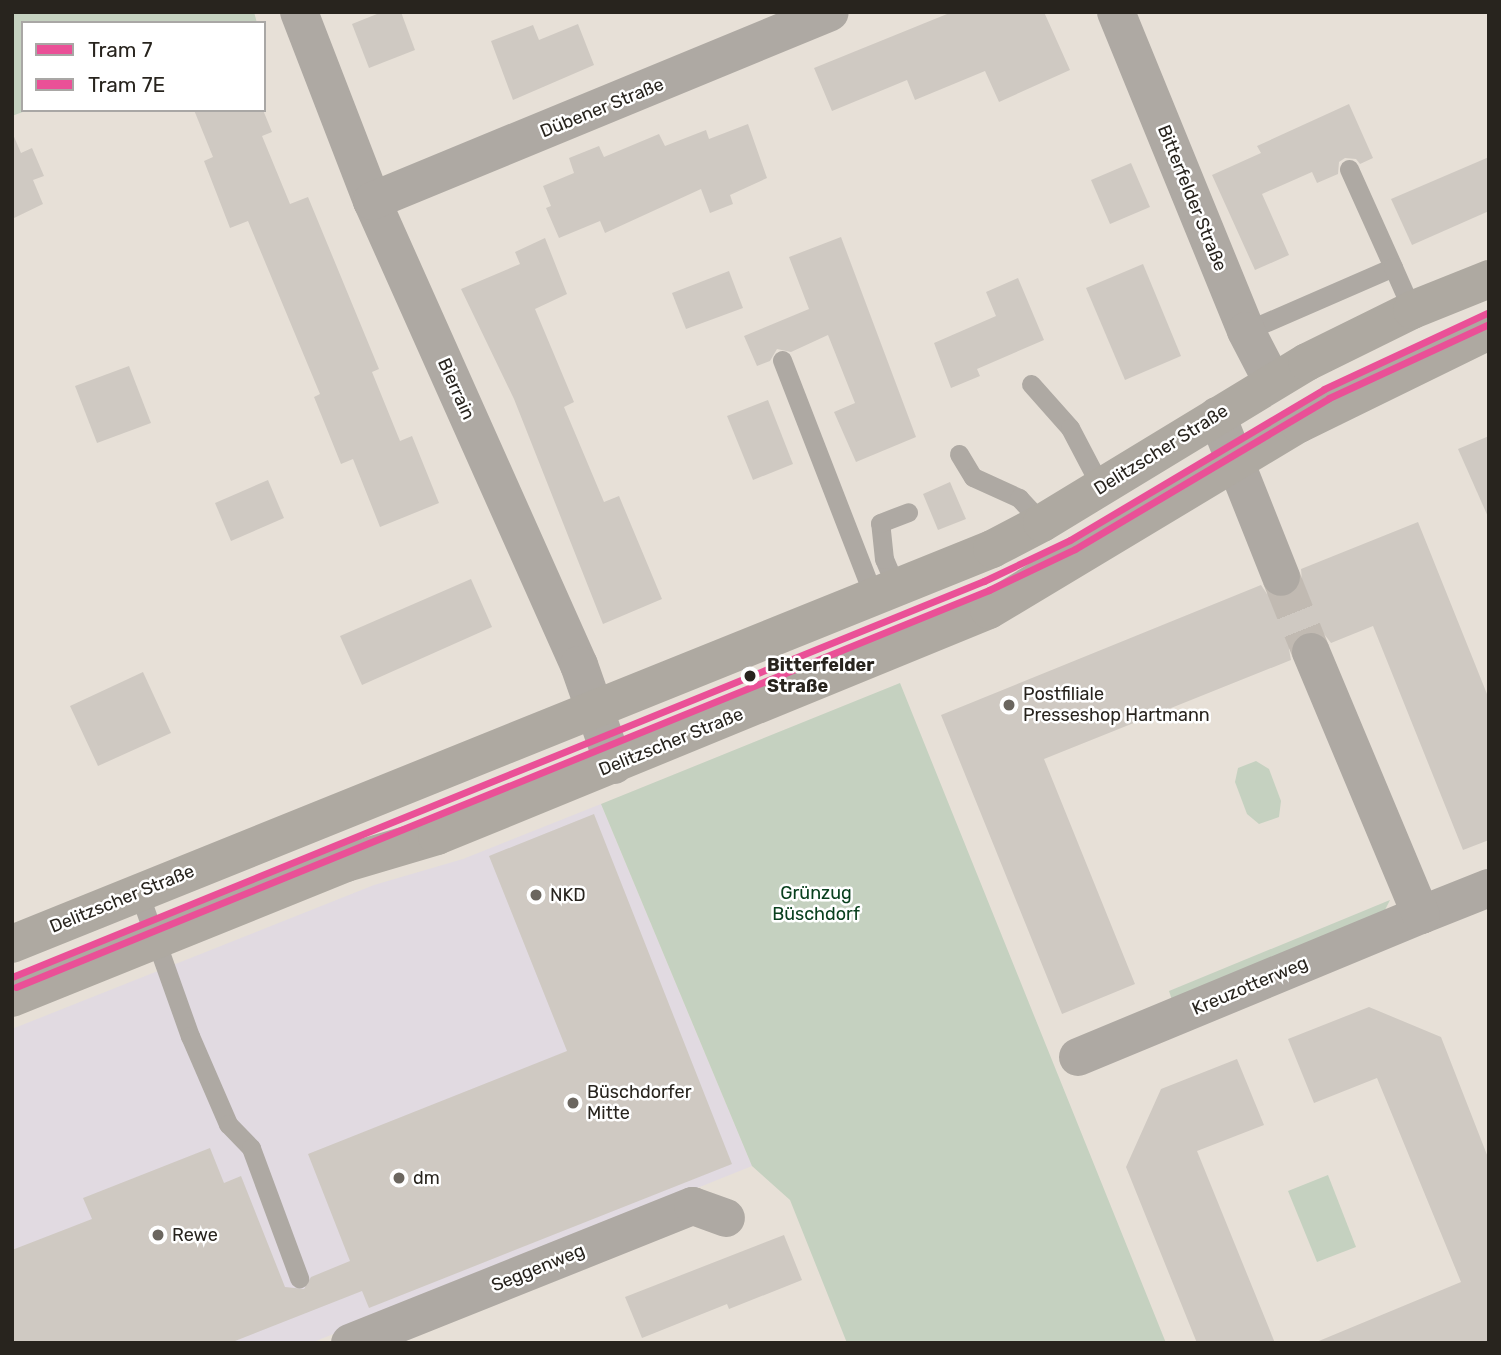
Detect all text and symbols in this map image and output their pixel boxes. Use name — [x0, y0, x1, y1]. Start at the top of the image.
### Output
legend — [21, 21, 266, 112]
text: Tram 7 — [88, 37, 152, 62]
text: Tram 7E — [88, 72, 165, 97]
street label: Dübener Straße — [537, 73, 667, 143]
street label: Bitterfelder Straße — [1153, 122, 1231, 274]
street label: Bierrain — [433, 355, 479, 423]
street label: Delitzscher Straße — [1090, 400, 1232, 500]
place label: Bitterfelder Straße — [767, 655, 874, 698]
marker: Bitterfelder Straße — [739, 665, 761, 687]
place label: Postfiliale Presseshop Hartmann — [1023, 684, 1210, 726]
marker: Postfiliale Presseshop Hartmann — [1001, 697, 1017, 713]
street label: Delitzscher Straße — [595, 703, 747, 781]
street label: Delitzscher Straße — [46, 860, 198, 938]
park label: Grünzug Büschdorf — [772, 883, 860, 926]
place label: NKD — [550, 884, 586, 906]
marker: NKD — [528, 887, 544, 903]
street label: Kreuzotterweg — [1189, 952, 1311, 1020]
place label: Büschdorfer Mitte — [587, 1082, 691, 1124]
marker: Büschdorfer Mitte — [565, 1095, 581, 1111]
place label: dm — [413, 1167, 440, 1189]
marker: dm — [391, 1170, 407, 1186]
place label: Rewe — [172, 1224, 218, 1246]
marker: Rewe — [150, 1227, 166, 1243]
street label: Seggenweg — [488, 1240, 588, 1296]

